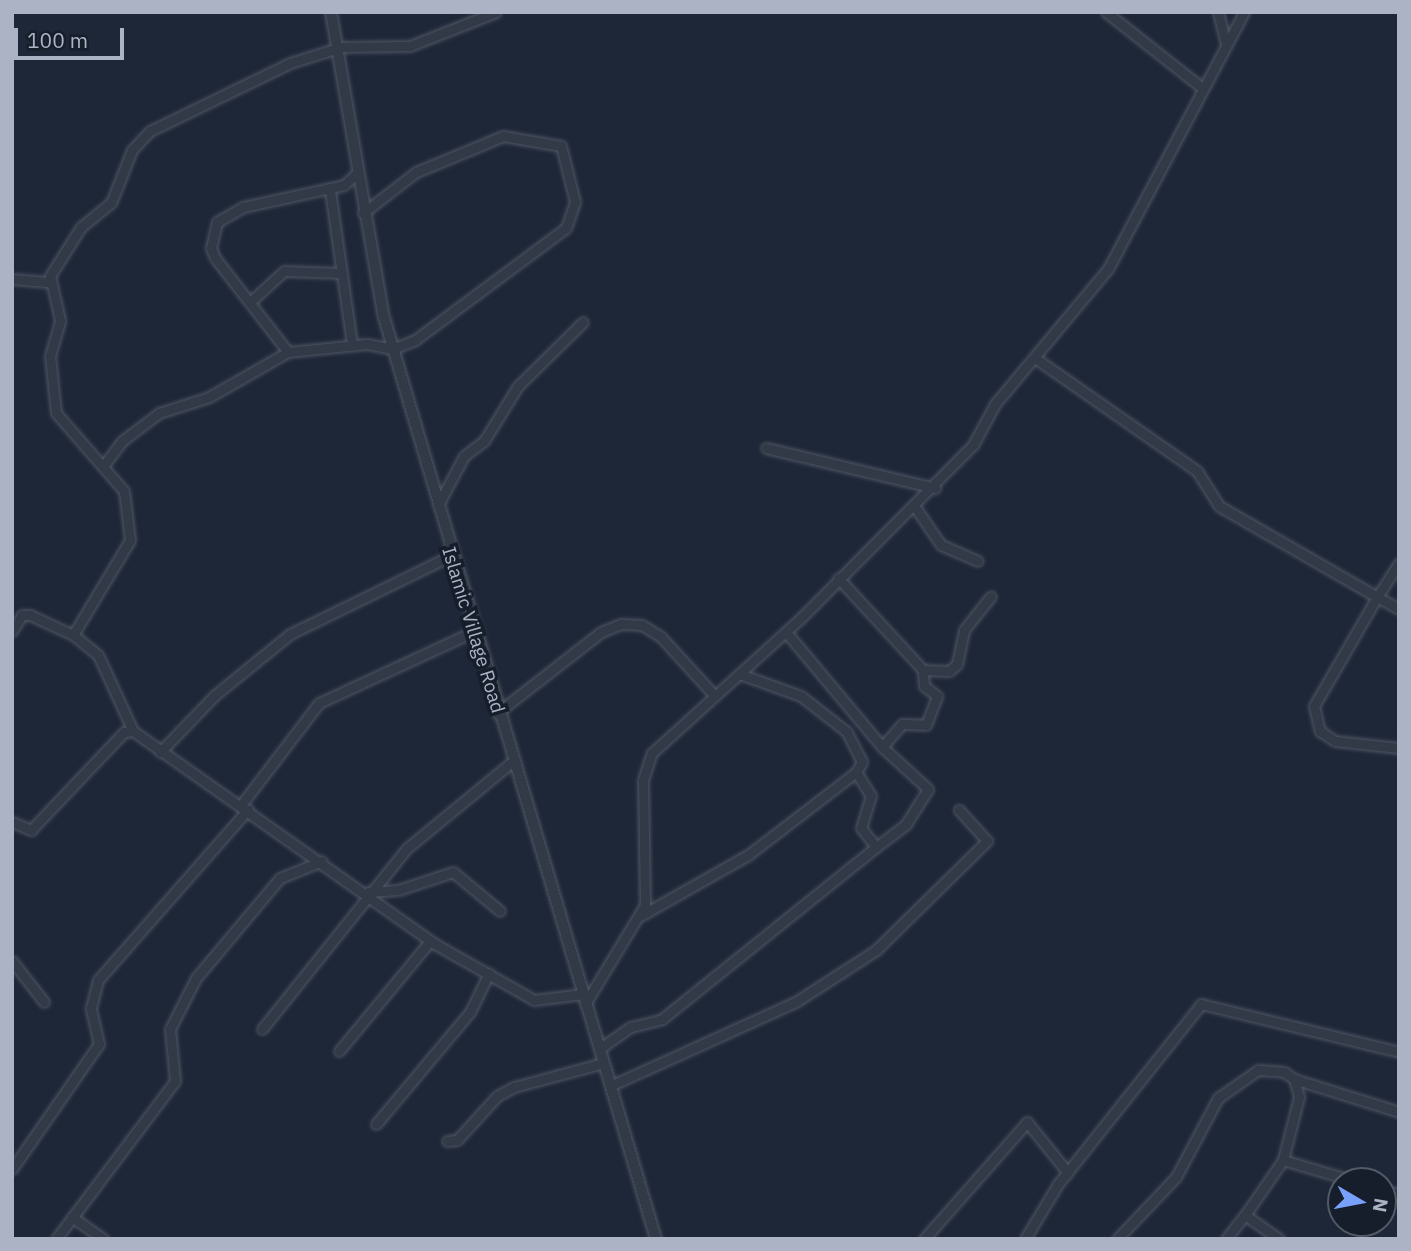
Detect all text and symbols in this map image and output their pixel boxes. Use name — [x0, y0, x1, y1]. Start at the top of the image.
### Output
scale bar — [18, 14, 128, 58]
text: 100 m — [27, 26, 88, 54]
street label: Islamic Village Road — [437, 544, 509, 716]
north arrow — [1327, 1167, 1397, 1237]
text: N — [1368, 1196, 1394, 1214]

